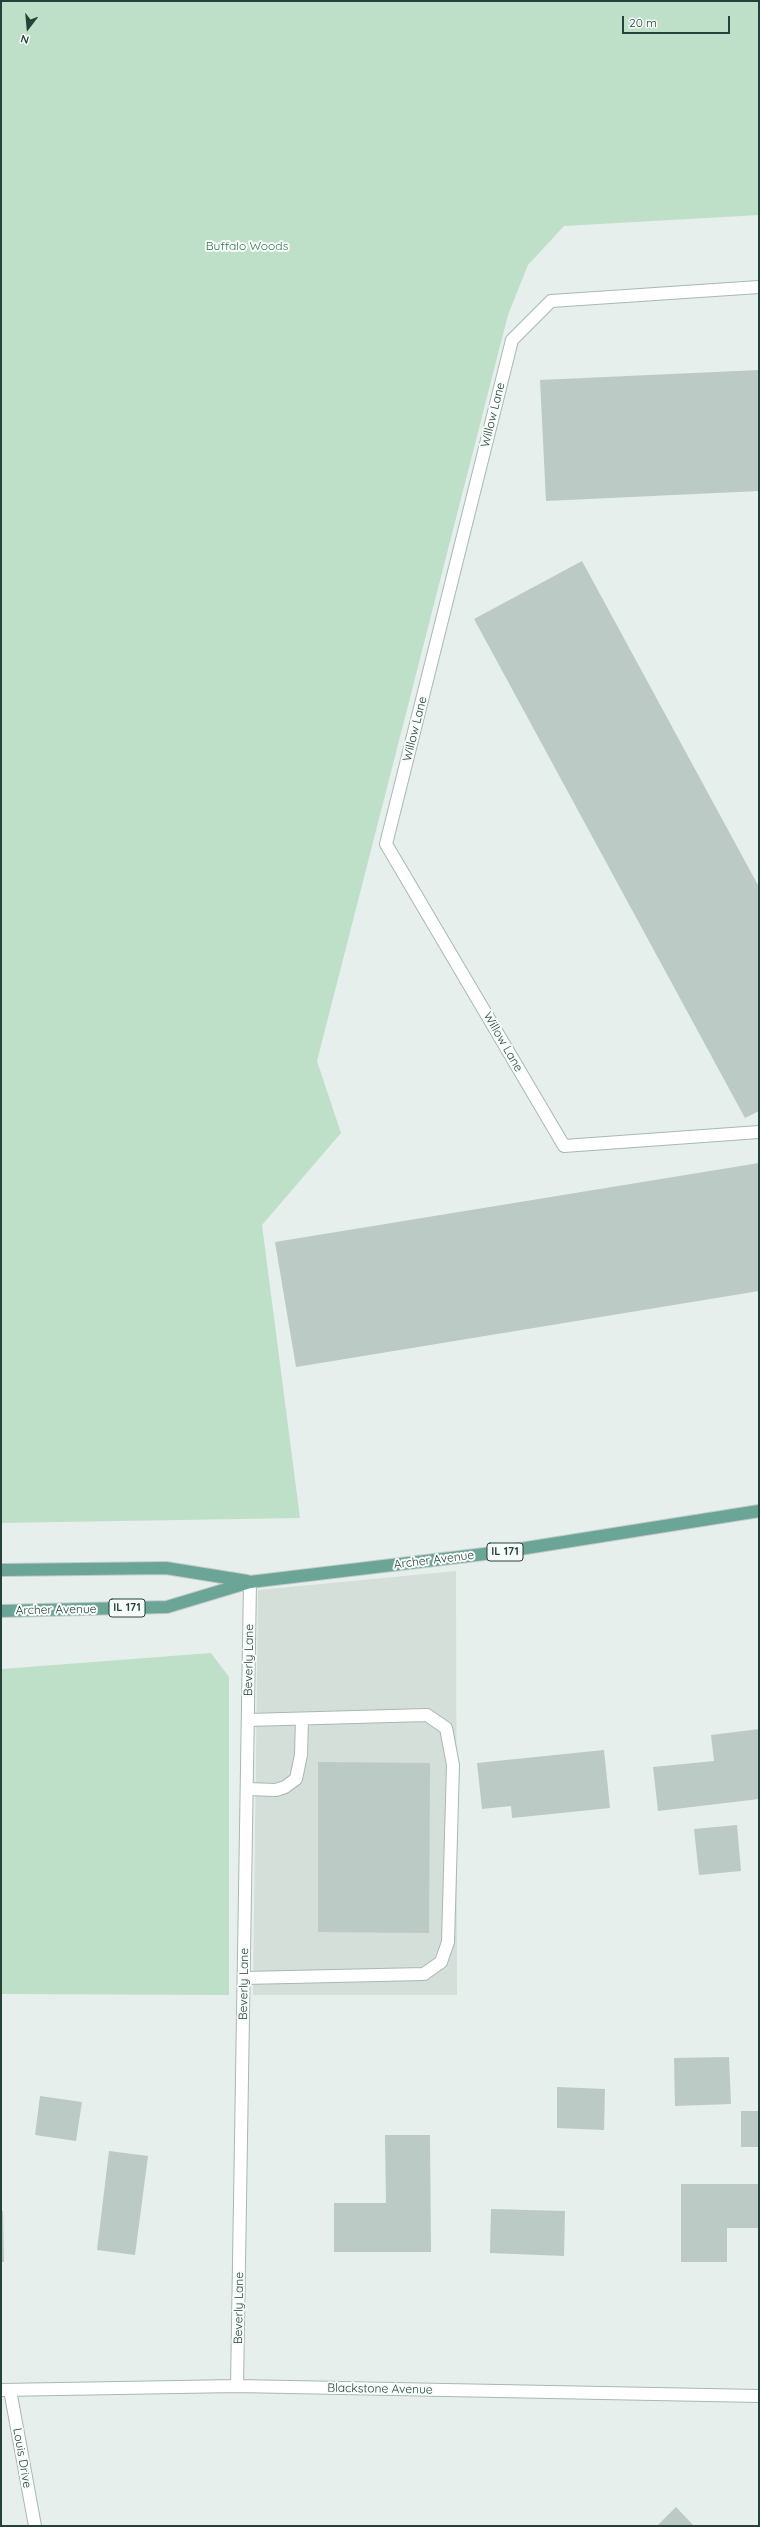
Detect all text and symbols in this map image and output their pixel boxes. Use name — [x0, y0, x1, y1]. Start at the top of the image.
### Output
north arrow — [8, 8, 48, 48]
scale bar — [624, 8, 732, 34]
text: 20 m — [629, 15, 657, 30]
text: N — [19, 32, 31, 47]
park label: Buffalo Woods — [206, 239, 288, 253]
street label: Willow Lane — [478, 381, 508, 449]
street label: Willow Lane — [400, 695, 430, 763]
street label: Willow Lane — [480, 1010, 526, 1074]
road number: IL 171 — [487, 1543, 523, 1561]
street label: Archer Avenue — [393, 1548, 475, 1572]
road number: IL 171 — [109, 1599, 145, 1617]
street label: Archer Avenue — [15, 1602, 97, 1618]
street label: Beverly Lane — [241, 1624, 257, 1696]
street label: Beverly Lane — [236, 1948, 252, 2020]
street label: Beverly Lane — [231, 2272, 247, 2344]
street label: Blackstone Avenue — [327, 2381, 433, 2397]
street label: Louis Drive — [10, 2427, 34, 2489]

